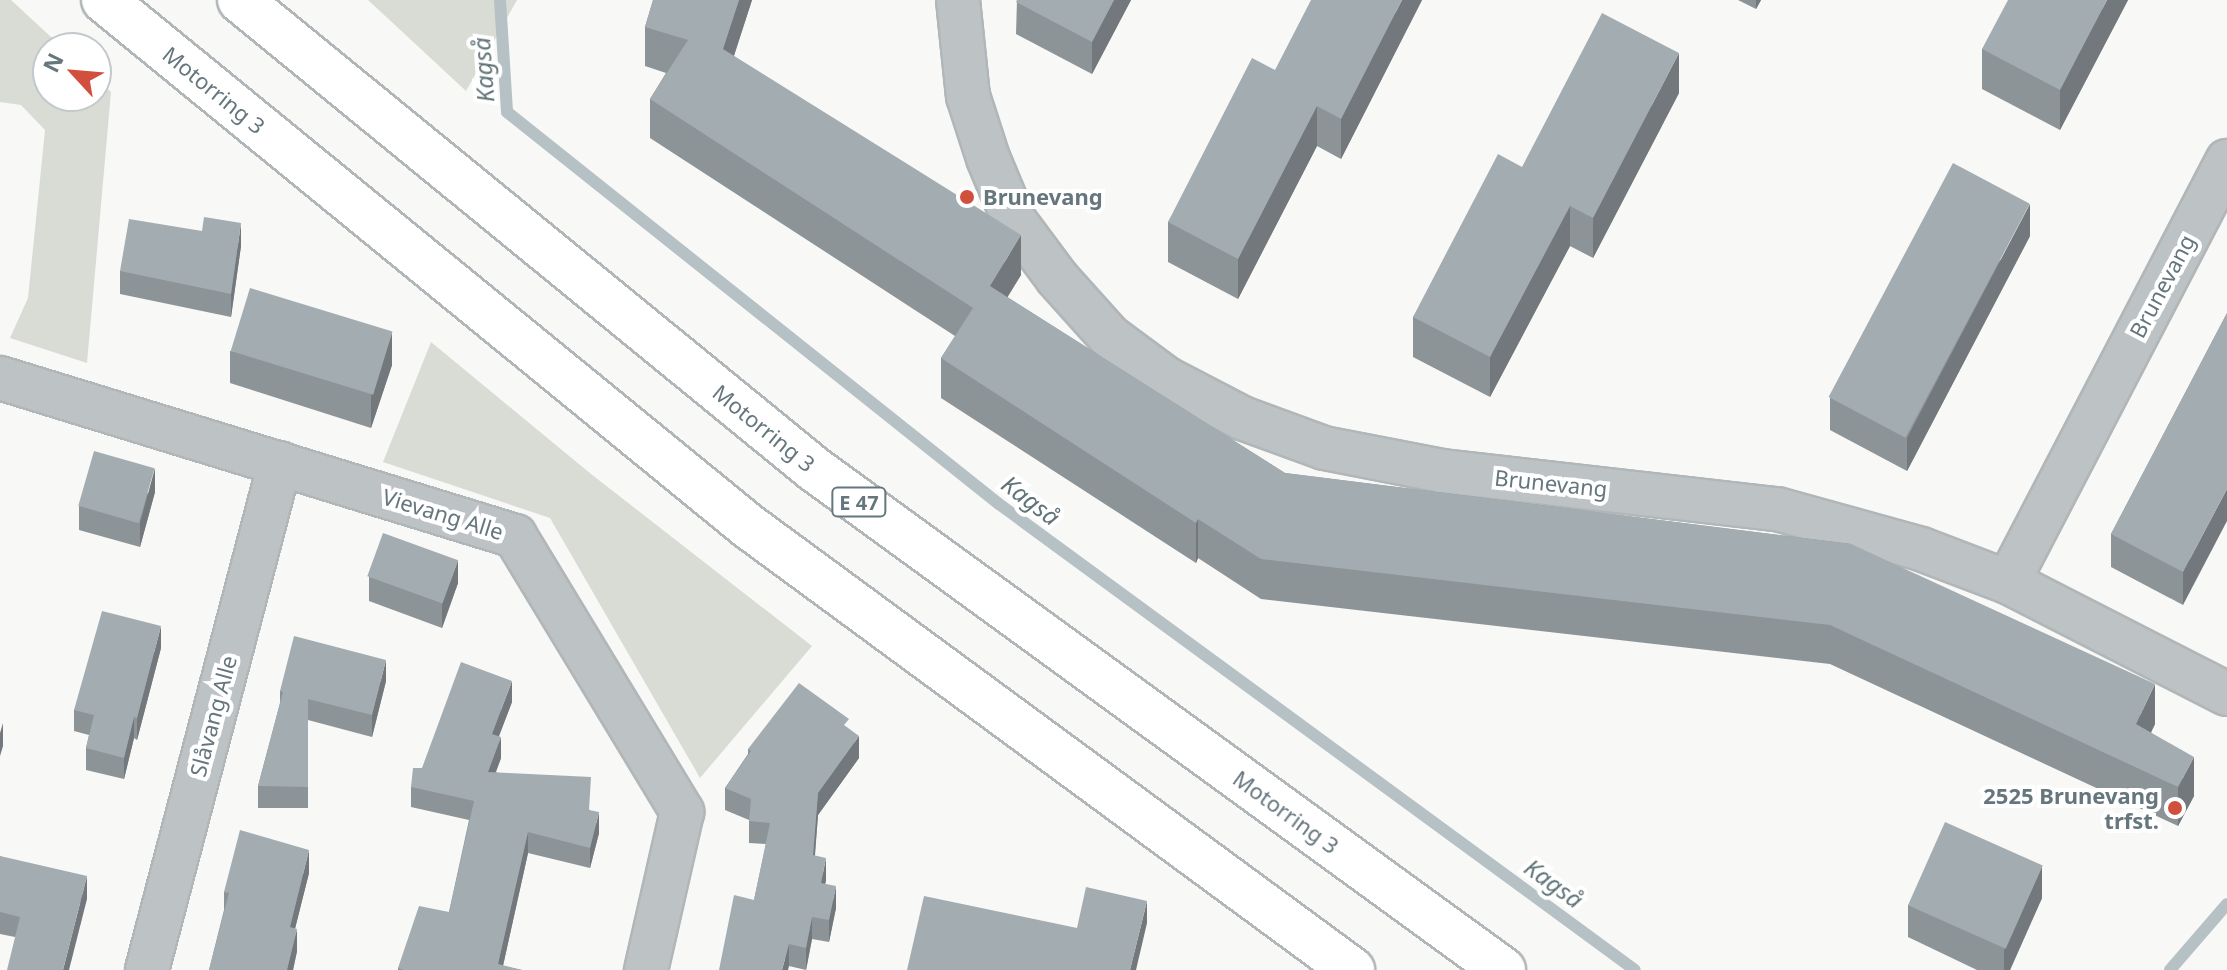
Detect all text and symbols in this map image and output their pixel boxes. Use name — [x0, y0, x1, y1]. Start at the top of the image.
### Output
north arrow — [32, 32, 112, 112]
water label: Kagså — [466, 37, 500, 103]
street label: Motorring 3 — [158, 41, 270, 139]
text: N — [35, 48, 70, 77]
place label: Brunevang — [983, 184, 1103, 210]
marker: Brunevang — [958, 188, 976, 206]
street label: Brunevang — [2124, 230, 2200, 342]
street label: Motorring 3 — [708, 379, 820, 477]
street label: Brunevang — [1493, 464, 1609, 502]
water label: Kagså — [996, 469, 1066, 531]
street label: Vievang Alle — [379, 483, 507, 545]
road number: E 47 — [831, 486, 887, 518]
street label: Slåvang Alle — [184, 653, 242, 779]
street label: Motorring 3 — [1228, 765, 1344, 859]
place label: 2525 Brunevang trfst. — [1983, 782, 2159, 834]
marker: 2525 Brunevang trfst. — [2166, 799, 2184, 817]
water label: Kagså — [1519, 852, 1589, 914]

